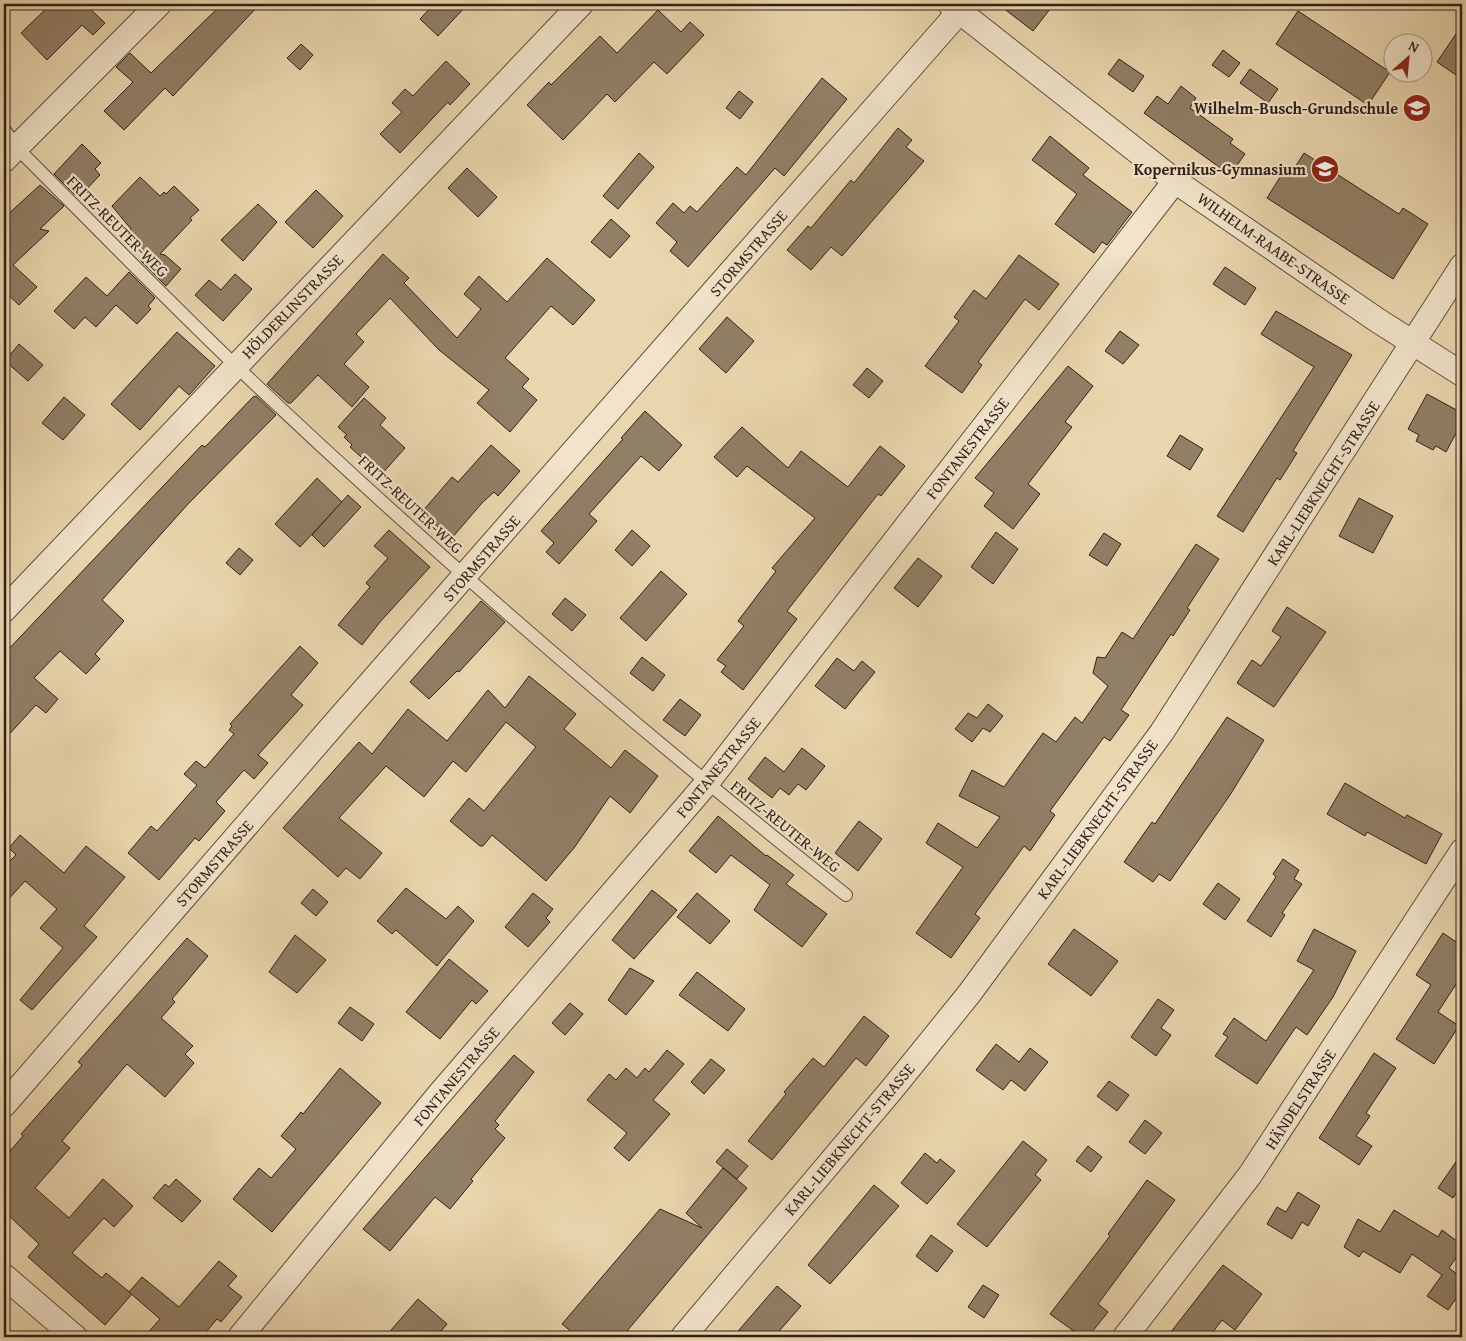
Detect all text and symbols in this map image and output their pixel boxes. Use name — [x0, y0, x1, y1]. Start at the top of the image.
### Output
north arrow — [1384, 32, 1434, 82]
text: N — [1405, 35, 1423, 58]
school or university icon: Wilhelm-Busch-Grundschule — [1402, 93, 1432, 123]
place label: Wilhelm-Busch-Grundschule — [1194, 96, 1398, 120]
school or university icon: Kopernikus-Gymnasium — [1310, 154, 1340, 184]
place label: Kopernikus-Gymnasium — [1134, 157, 1306, 181]
street label: FRITZ-REUTER-WEG — [62, 170, 175, 283]
street label: WILHELM-RAABE-STRASSE — [1193, 186, 1355, 310]
street label: STORMSTRASSE — [703, 204, 793, 302]
street label: HÖLDERLINSTRASSE — [236, 248, 348, 364]
street label: FONTANESTRASSE — [919, 392, 1015, 504]
street label: KARL-LIEBKNECHT-STRASSE — [1260, 396, 1386, 570]
street label: FRITZ-REUTER-WEG — [353, 449, 469, 559]
street label: STORMSTRASSE — [436, 509, 526, 607]
street label: FONTANESTRASSE — [670, 711, 766, 823]
street label: KARL-LIEBKNECHT-STRASSE — [1031, 734, 1163, 904]
street label: FRITZ-REUTER-WEG — [726, 774, 847, 878]
street label: STORMSTRASSE — [169, 814, 259, 912]
street label: FONTANESTRASSE — [407, 1021, 505, 1131]
street label: HÄNDELSTRASSE — [1258, 1044, 1342, 1154]
street label: KARL-LIEBKNECHT-STRASSE — [778, 1057, 920, 1221]

